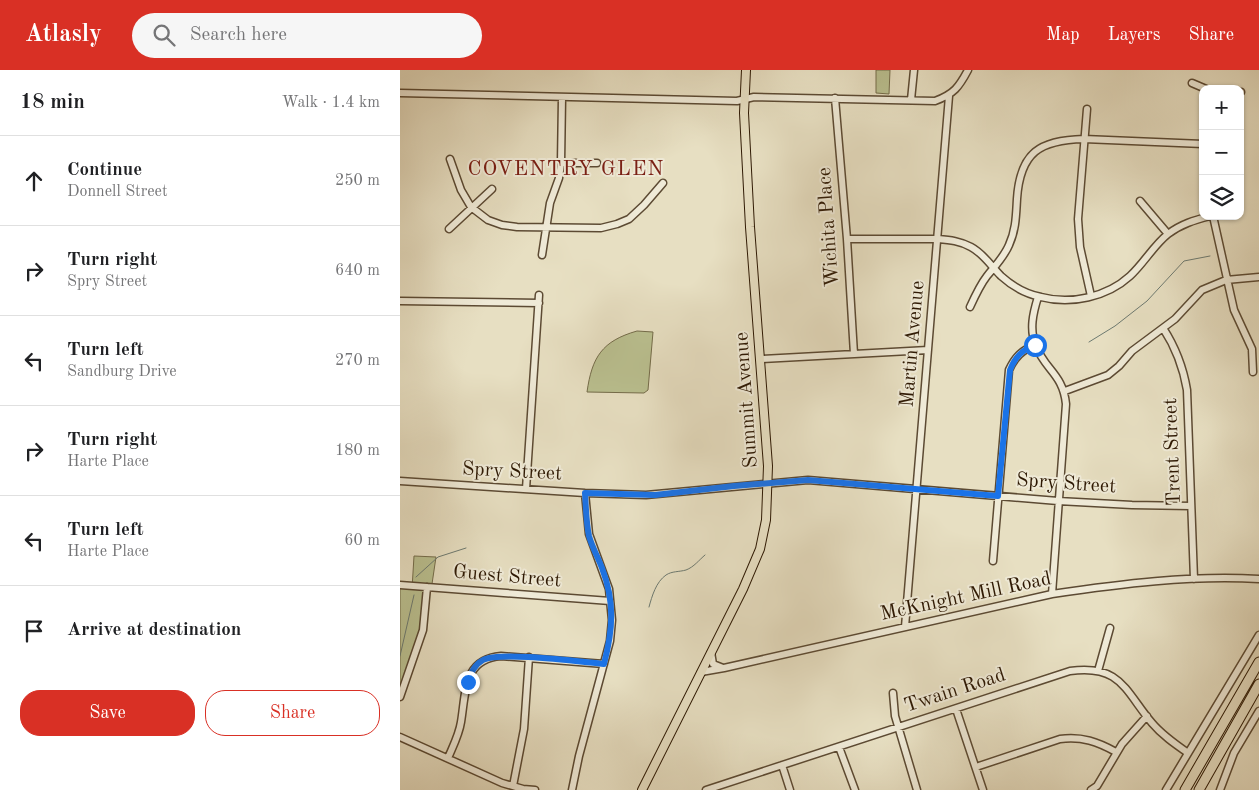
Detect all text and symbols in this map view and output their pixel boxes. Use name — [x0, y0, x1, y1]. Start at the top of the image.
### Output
search box — [132, 13, 482, 58]
icon: search — [150, 21, 178, 49]
text: Atlasly — [25, 23, 102, 47]
text: Search here — [190, 26, 287, 45]
text: Map — [1046, 26, 1080, 44]
text: Layers — [1108, 26, 1160, 44]
text: Share — [1188, 26, 1234, 44]
map controls — [1199, 85, 1244, 220]
button: + — [1199, 85, 1244, 130]
text: 18 min — [20, 92, 85, 113]
text: Walk · 1.4 km — [282, 95, 380, 111]
button: − — [1199, 130, 1244, 175]
district label: COVENTRY GLEN — [467, 159, 665, 180]
text: Continue — [67, 161, 142, 180]
street label: Wichita Place — [815, 166, 843, 288]
icon: ahead — [20, 167, 48, 195]
text: 250 m — [335, 173, 380, 189]
button: layers — [1199, 175, 1244, 220]
text: Donnell Street — [67, 184, 168, 200]
text: Turn right — [67, 251, 157, 270]
icon: right — [20, 257, 48, 285]
text: 640 m — [335, 263, 380, 279]
text: Spry Street — [67, 274, 147, 290]
street label: Martin Avenue — [897, 280, 929, 408]
street label: Summit Avenue — [732, 331, 762, 469]
route start — [1024, 334, 1047, 357]
text: Turn left — [67, 341, 144, 360]
icon: left — [20, 347, 48, 375]
text: 270 m — [335, 353, 380, 369]
text: Sandburg Drive — [67, 364, 177, 380]
street label: Trent Street — [1161, 398, 1185, 506]
text: Turn right — [67, 431, 157, 450]
icon: right — [20, 437, 48, 465]
text: 180 m — [335, 443, 380, 459]
text: Harte Place — [67, 454, 149, 470]
street label: Spry Street — [461, 459, 563, 485]
street label: Spry Street — [1015, 471, 1117, 497]
text: Turn left — [67, 521, 144, 540]
icon: left — [20, 527, 48, 555]
text: 60 m — [344, 533, 380, 549]
text: Harte Place — [67, 544, 149, 560]
street label: Guest Street — [452, 562, 562, 592]
street label: McKnight Mill Road — [879, 569, 1053, 625]
icon: arrive — [20, 617, 48, 645]
text: Arrive at destination — [67, 621, 241, 640]
street label: Twain Road — [902, 665, 1008, 717]
route end — [457, 671, 480, 694]
button: Save — [20, 690, 195, 736]
button: Share — [205, 690, 380, 736]

